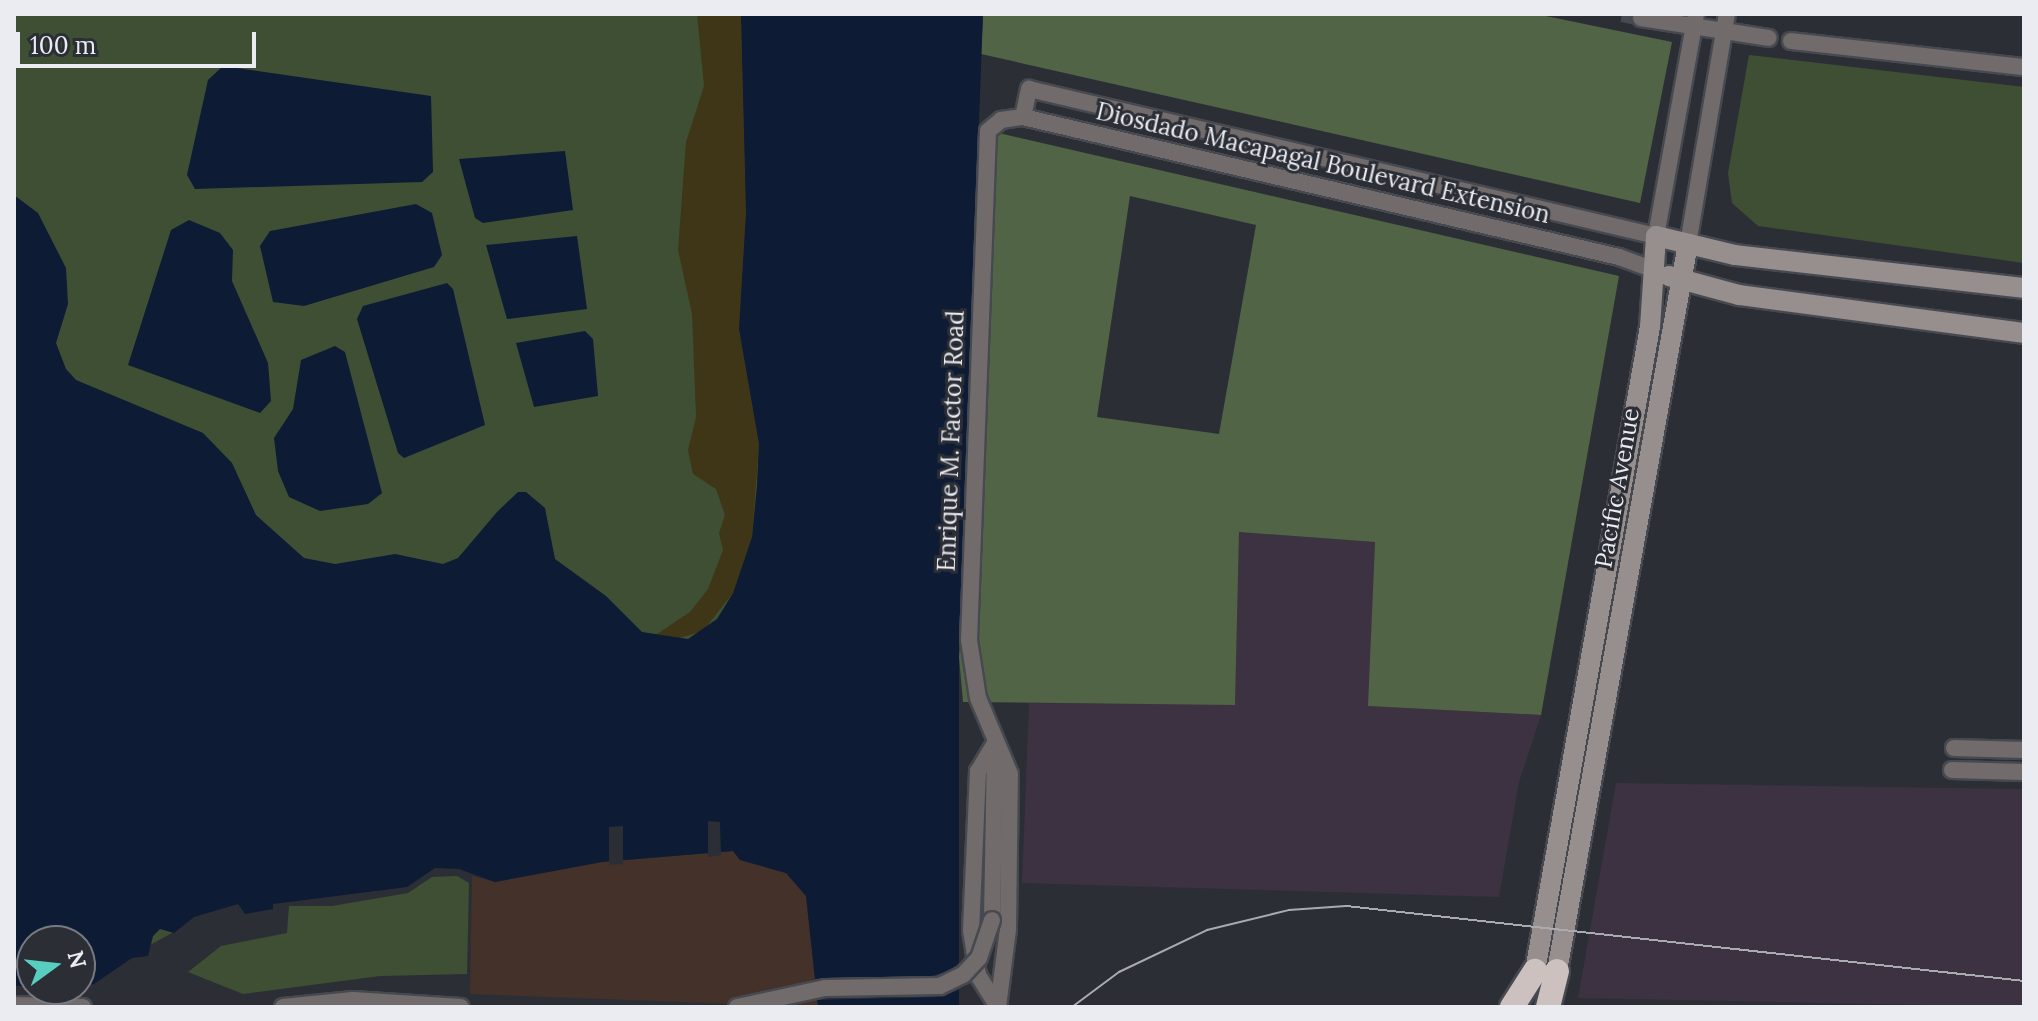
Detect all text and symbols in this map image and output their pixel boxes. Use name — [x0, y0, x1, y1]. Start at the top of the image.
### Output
scale bar — [20, 16, 260, 66]
text: 100 m — [30, 30, 96, 61]
street label: Diosdado Macapagal Boulevard Extension — [1093, 97, 1553, 229]
street label: Enrique M. Factor Road — [932, 310, 970, 572]
street label: Pacific Avenue — [1589, 406, 1645, 570]
north arrow — [16, 925, 96, 1005]
text: N — [62, 947, 93, 971]

